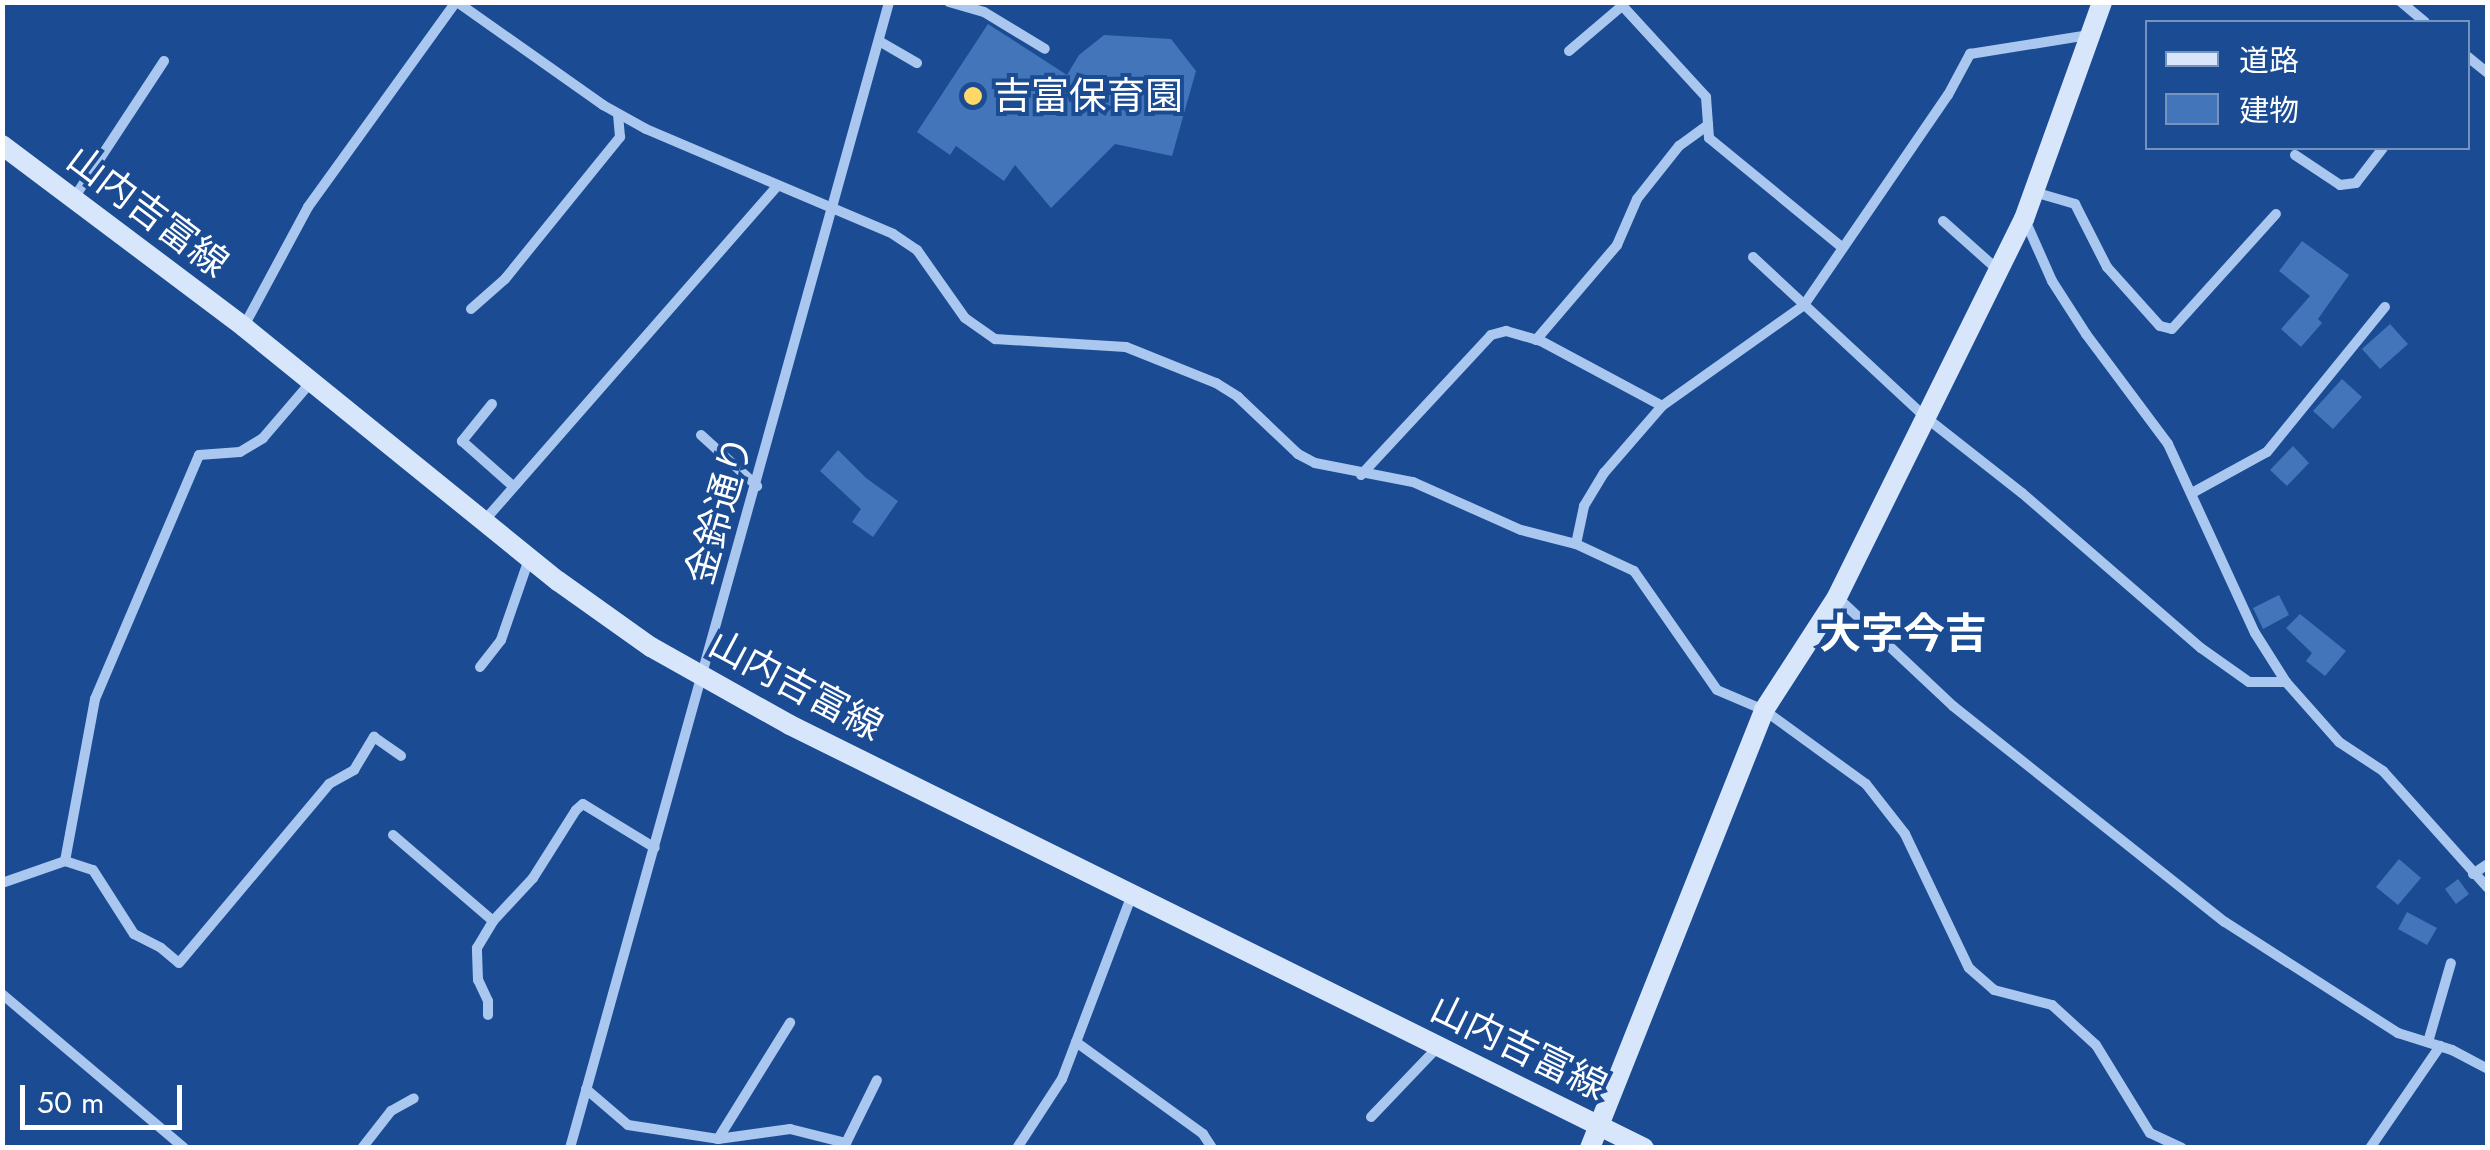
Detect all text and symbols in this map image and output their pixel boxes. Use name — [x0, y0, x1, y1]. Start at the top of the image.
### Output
legend — [2145, 20, 2470, 150]
text: 道路 — [2239, 39, 2299, 82]
place label: 吉富保育園 — [993, 73, 1183, 119]
marker: 吉富保育園 — [962, 85, 984, 107]
text: 建物 — [2239, 89, 2299, 132]
street label: 山内吉富線 — [58, 136, 238, 286]
street label: 金鈴通り — [676, 431, 762, 589]
district label: 大字今吉 — [1819, 609, 1987, 659]
street label: 山内吉富線 — [701, 620, 891, 750]
street label: 山内吉富線 — [1424, 985, 1614, 1109]
scale bar — [25, 1065, 188, 1127]
text: 50 m — [37, 1081, 104, 1124]

